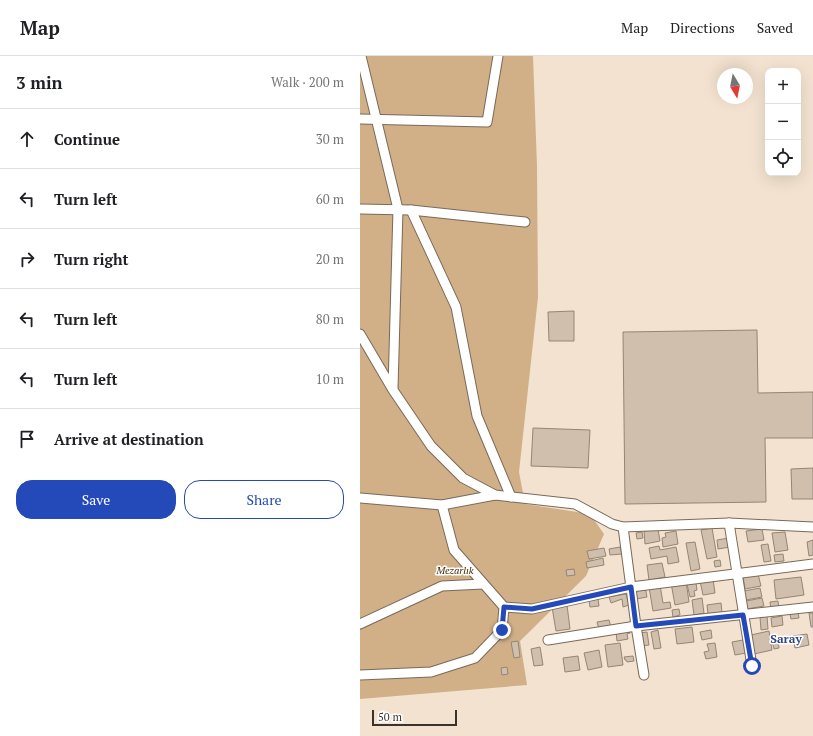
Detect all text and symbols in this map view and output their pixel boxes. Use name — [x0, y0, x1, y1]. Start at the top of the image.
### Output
text: Map — [20, 15, 60, 40]
text: Map — [621, 18, 648, 37]
text: Directions — [670, 18, 735, 37]
text: Saved — [757, 18, 793, 37]
north arrow — [717, 68, 753, 104]
map controls — [765, 68, 801, 176]
button: + — [765, 68, 801, 104]
text: 3 min — [16, 71, 63, 94]
text: Walk · 200 m — [271, 73, 344, 91]
button: − — [765, 104, 801, 140]
icon: ahead — [16, 128, 38, 150]
text: Continue — [54, 129, 120, 149]
text: 30 m — [316, 130, 344, 148]
button: locate — [765, 140, 801, 176]
icon: left — [16, 188, 38, 210]
text: Turn left — [54, 189, 118, 209]
text: 60 m — [316, 190, 344, 208]
icon: right — [16, 248, 38, 270]
text: Turn right — [54, 249, 129, 269]
text: 20 m — [316, 250, 344, 268]
icon: left — [16, 308, 38, 330]
text: Turn left — [54, 309, 118, 329]
text: 80 m — [316, 310, 344, 328]
icon: left — [16, 368, 38, 390]
text: Turn left — [54, 369, 118, 389]
text: 10 m — [316, 370, 344, 388]
icon: arrive — [16, 428, 38, 450]
text: Arrive at destination — [54, 429, 204, 449]
button: Save — [16, 480, 176, 519]
button: Share — [184, 480, 344, 519]
park label: Mezarlık — [435, 564, 474, 577]
route end — [493, 621, 511, 639]
district label: Saray — [770, 631, 802, 646]
route start — [743, 657, 761, 675]
scale bar — [372, 708, 457, 727]
text: 50 m — [378, 710, 402, 724]

